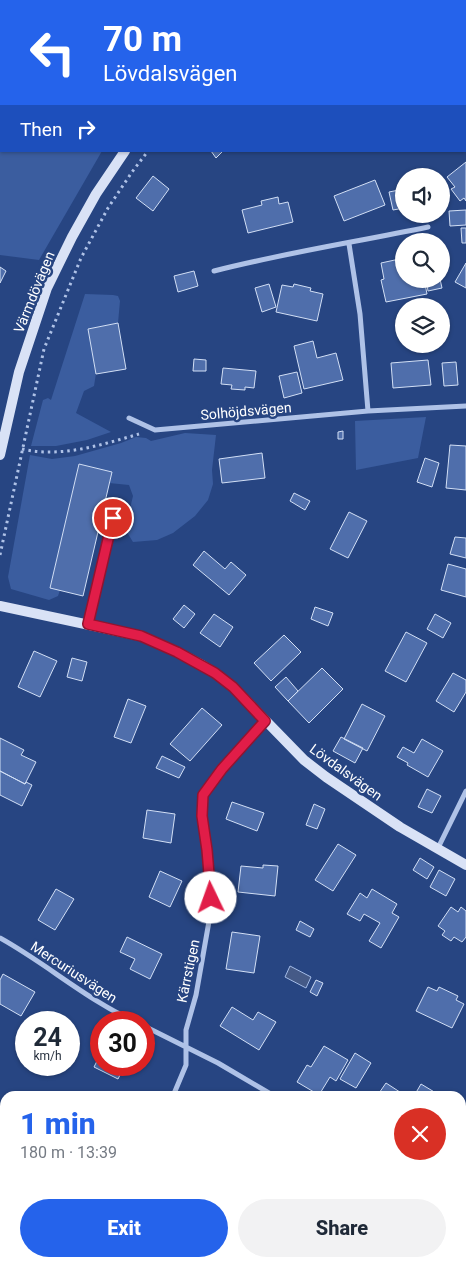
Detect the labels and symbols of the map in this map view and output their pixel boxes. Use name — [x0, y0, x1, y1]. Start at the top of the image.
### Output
street label: Värmdövägen — [10, 249, 58, 335]
street label: Solhöjdsvägen — [200, 399, 292, 423]
pin — [92, 497, 134, 539]
street label: Lövdalsvägen — [307, 740, 385, 804]
position arrow — [184, 871, 236, 923]
street label: Mercuriusvägen — [28, 938, 120, 1006]
street label: Kärrstigen — [174, 938, 202, 1004]
speed limit sign: 30 — [90, 1011, 155, 1076]

